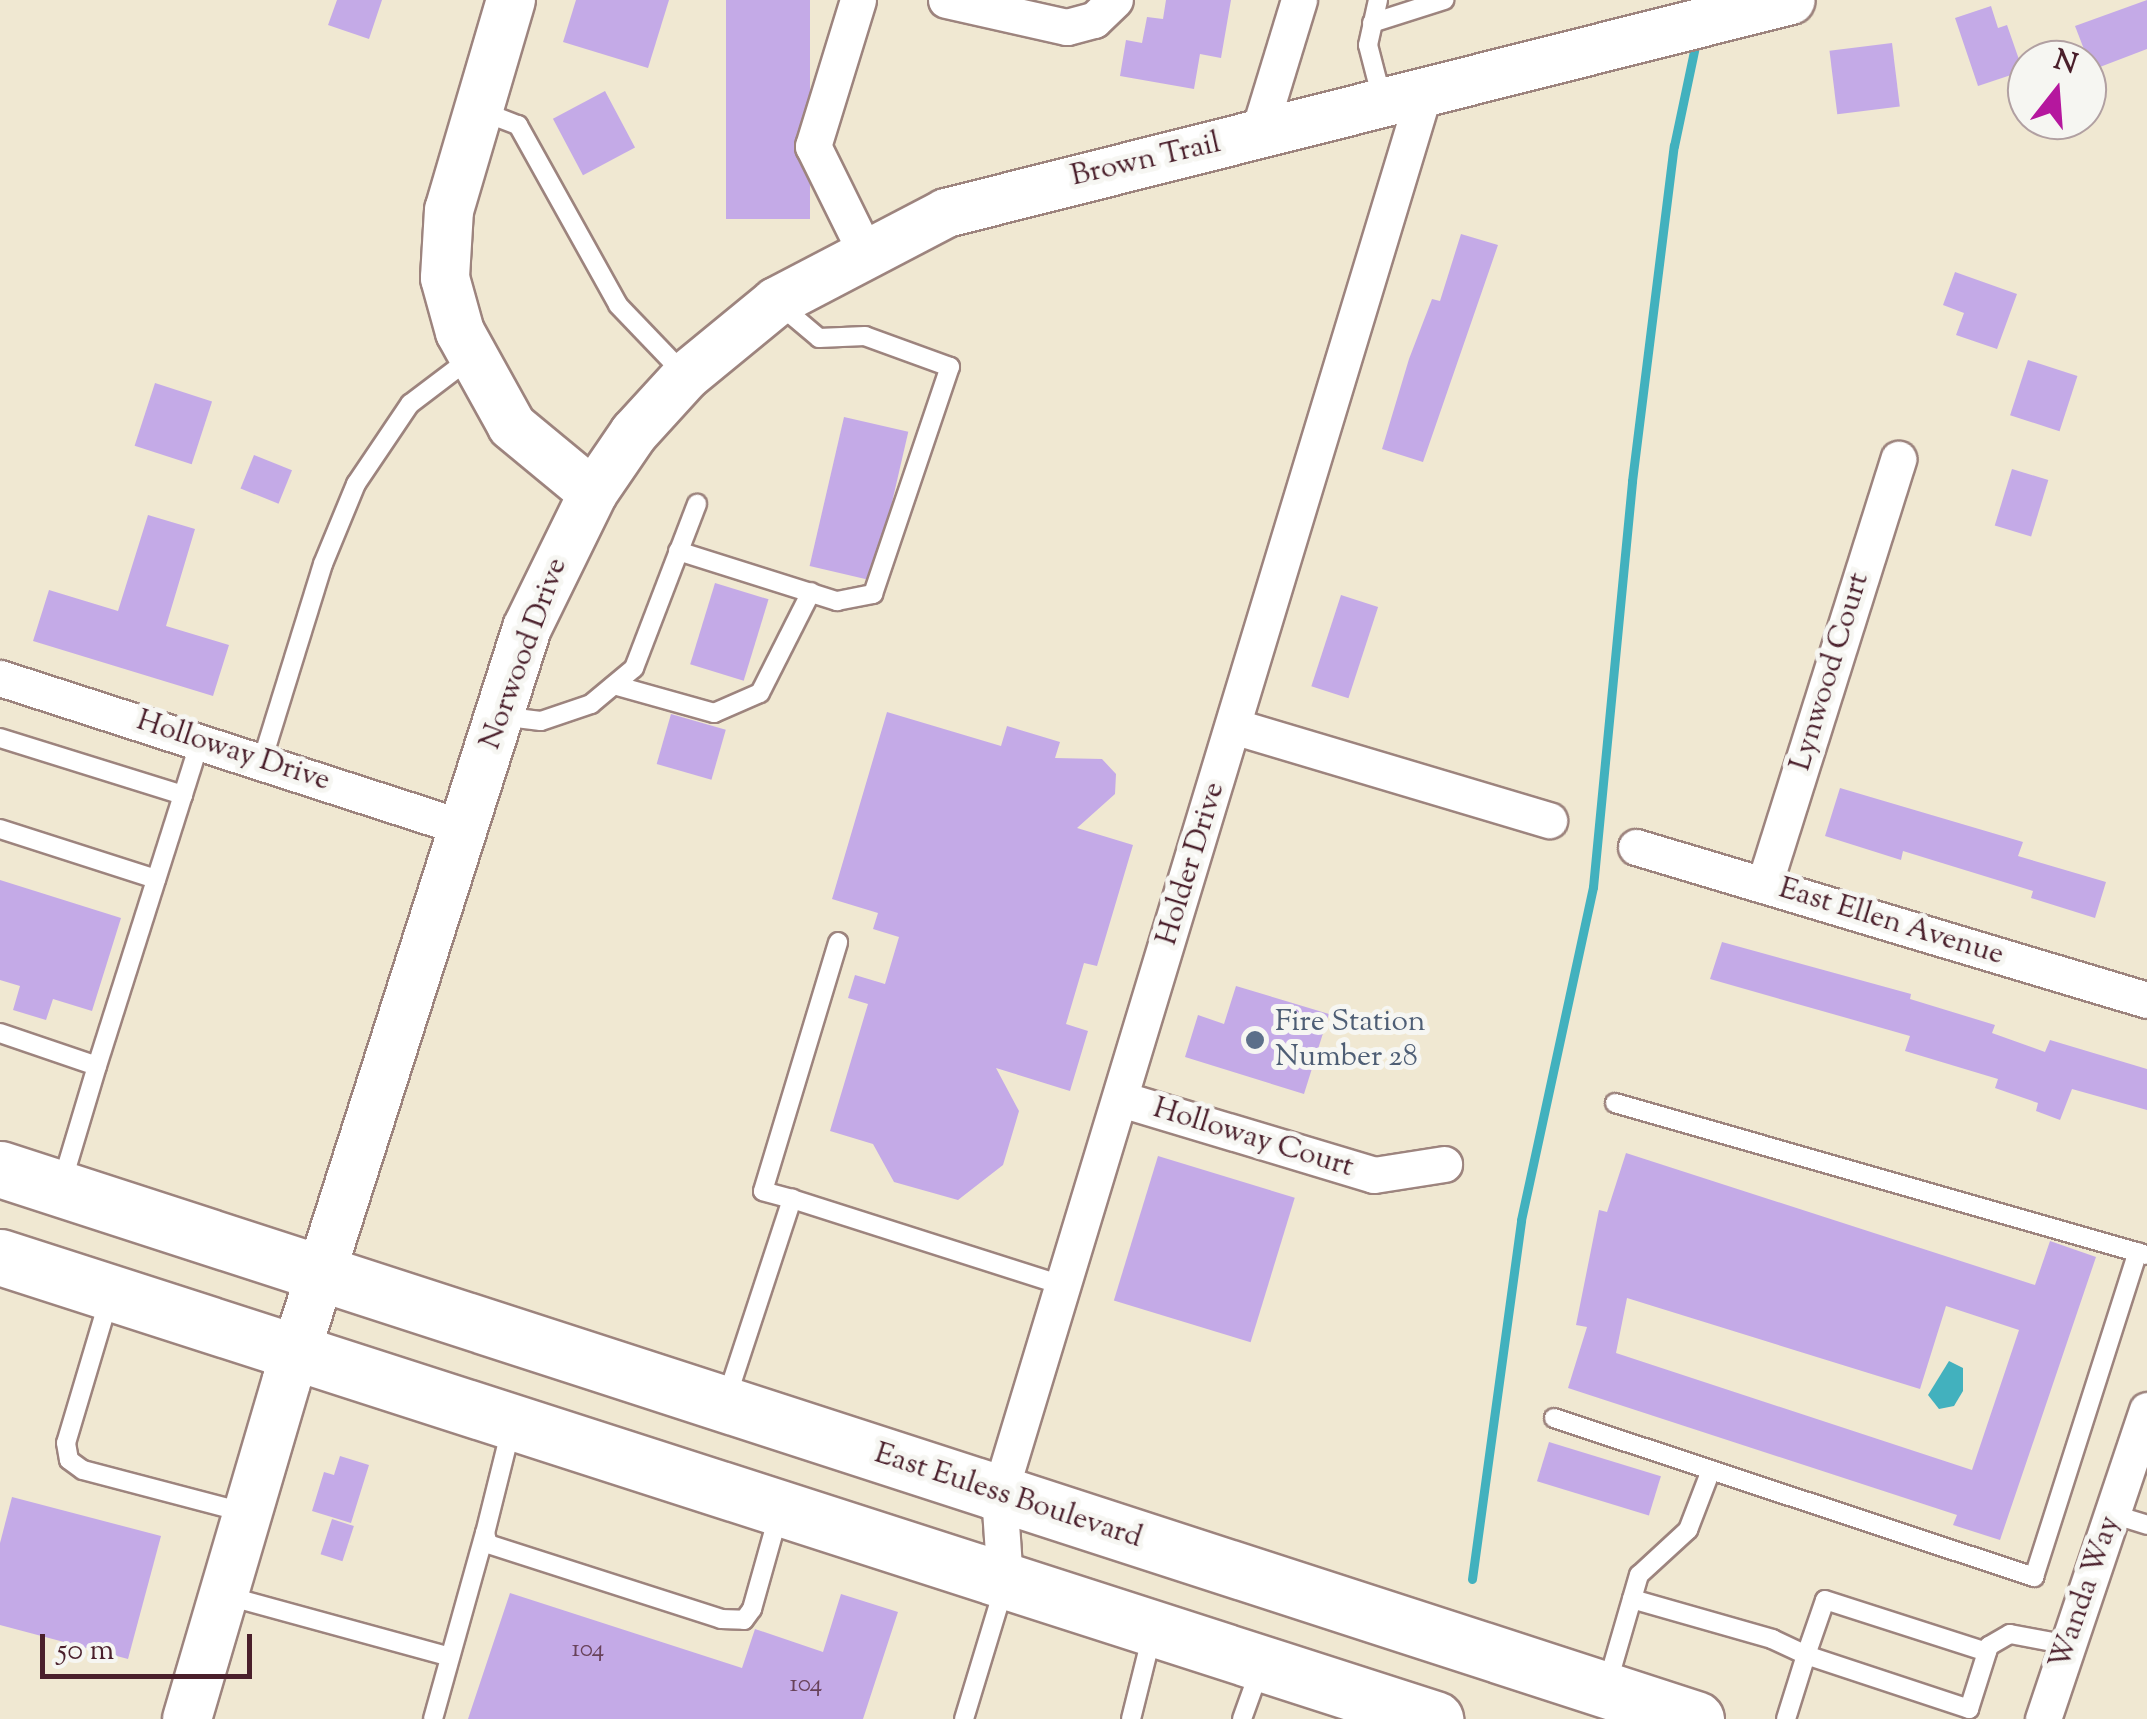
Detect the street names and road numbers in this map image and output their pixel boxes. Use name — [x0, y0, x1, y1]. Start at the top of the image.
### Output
street label: Brown Trail — [1068, 126, 1224, 196]
street label: Norwood Drive — [474, 553, 576, 755]
street label: Lynwood Court — [1784, 569, 1878, 775]
street label: Holloway Drive — [132, 704, 334, 800]
street label: Holder Drive — [1150, 778, 1234, 950]
street label: East Ellen Avenue — [1774, 872, 2008, 974]
street label: Holloway Court — [1148, 1091, 1358, 1187]
street label: East Euless Boulevard — [870, 1437, 1146, 1557]
street label: Wanda Way — [2043, 1512, 2129, 1674]

